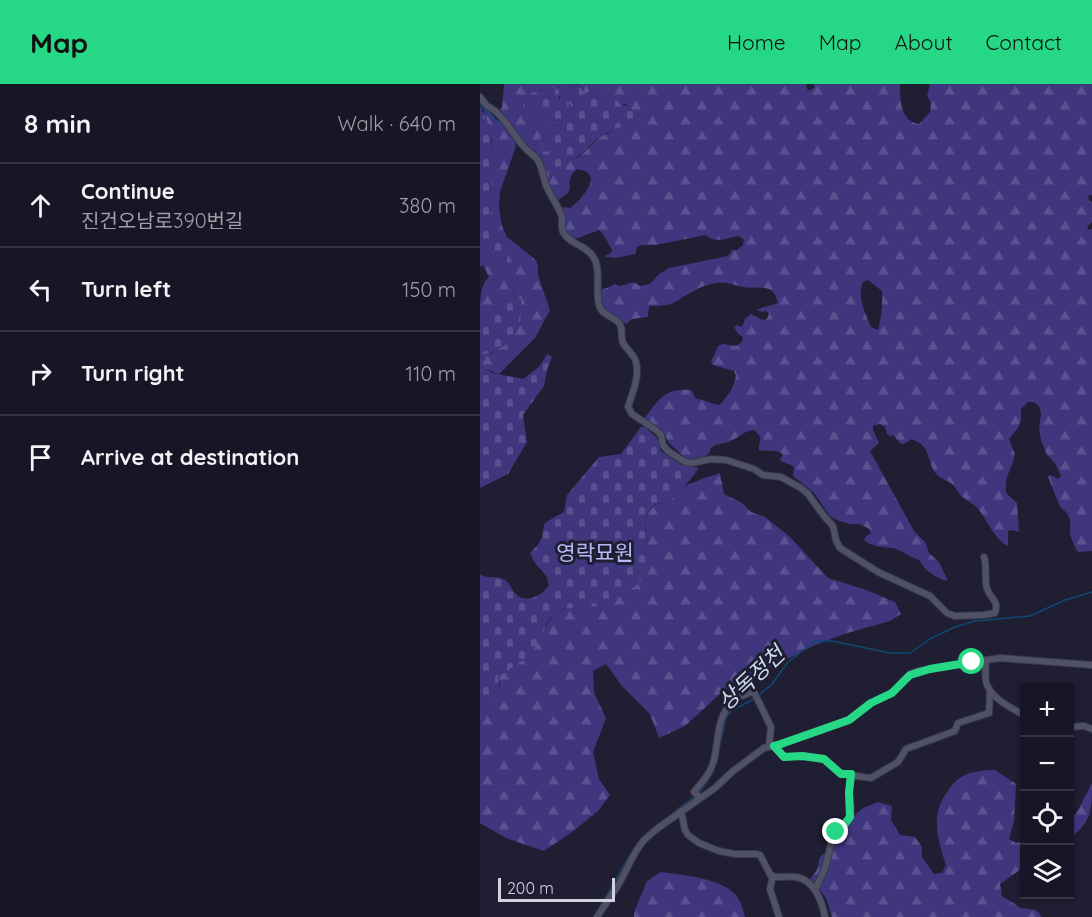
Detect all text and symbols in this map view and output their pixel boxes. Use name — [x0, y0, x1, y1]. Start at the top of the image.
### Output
text: Map — [30, 25, 88, 60]
text: Home — [727, 29, 786, 55]
text: Map — [819, 29, 862, 55]
text: About — [895, 29, 953, 55]
text: Contact — [986, 29, 1062, 55]
text: 8 min — [24, 107, 91, 140]
text: Walk · 640 m — [337, 111, 456, 136]
text: Continue — [81, 177, 175, 205]
icon: ahead — [24, 189, 57, 222]
text: 380 m — [399, 193, 456, 218]
text: 진건오남로390번길 — [81, 208, 243, 233]
icon: left — [24, 273, 57, 306]
text: Turn left — [81, 275, 171, 303]
text: 150 m — [402, 277, 456, 302]
icon: right — [24, 357, 57, 390]
text: Turn right — [81, 359, 185, 387]
text: 110 m — [406, 361, 456, 386]
icon: arrive — [24, 441, 57, 474]
text: Arrive at destination — [81, 443, 299, 471]
park label: 영락묘원 — [556, 539, 634, 565]
water label: 상독정천 — [712, 638, 792, 716]
route start — [958, 648, 984, 674]
map controls — [1020, 683, 1074, 899]
button: + — [1020, 683, 1074, 737]
button: − — [1020, 737, 1074, 791]
button: locate — [1020, 791, 1074, 845]
route end — [822, 818, 848, 844]
button: layers — [1020, 845, 1074, 899]
scale bar — [498, 875, 615, 902]
text: 200 m — [507, 878, 554, 898]

